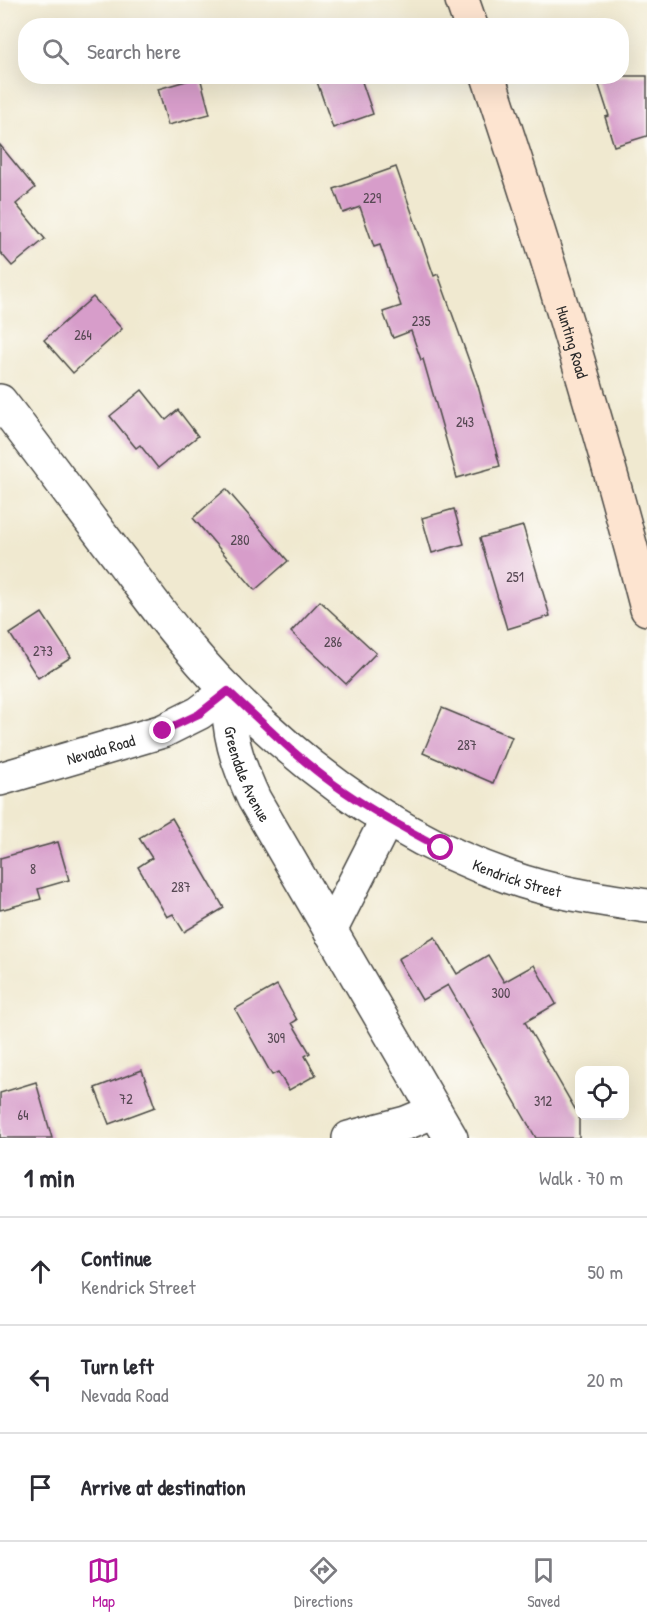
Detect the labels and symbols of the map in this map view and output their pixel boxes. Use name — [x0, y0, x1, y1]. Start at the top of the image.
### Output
house number: 229 — [363, 188, 381, 207]
street label: Hunting Road — [551, 303, 594, 381]
house number: 235 — [412, 311, 430, 330]
house number: 264 — [74, 325, 92, 344]
house number: 243 — [456, 412, 474, 431]
house number: 280 — [231, 530, 249, 549]
house number: 251 — [506, 567, 524, 586]
house number: 286 — [324, 632, 343, 651]
house number: 273 — [33, 641, 53, 660]
route end — [149, 717, 175, 743]
street label: Greendale Avenue — [219, 725, 276, 826]
street label: Nevada Road — [64, 729, 137, 770]
house number: 287 — [457, 735, 477, 754]
route start — [427, 834, 453, 860]
street label: Kendrick Street — [469, 853, 564, 902]
house number: 8 — [30, 859, 36, 878]
house number: 287 — [171, 877, 191, 896]
house number: 300 — [492, 983, 510, 1002]
house number: 309 — [267, 1028, 285, 1047]
house number: 72 — [119, 1089, 133, 1108]
house number: 312 — [534, 1091, 552, 1110]
house number: 64 — [18, 1105, 28, 1124]

